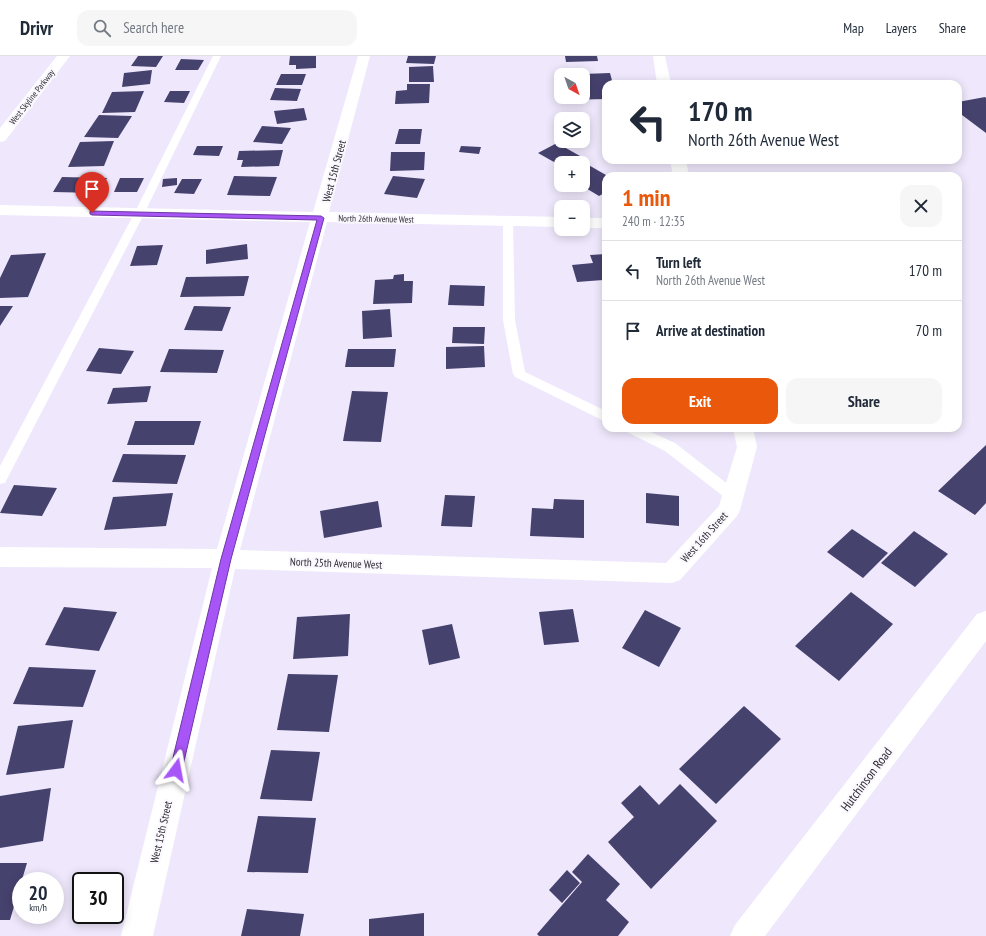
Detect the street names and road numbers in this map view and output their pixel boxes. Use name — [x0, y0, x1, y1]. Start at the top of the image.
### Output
street label: West Skyline Parkway — [7, 66, 57, 126]
street label: West 15th Street — [319, 139, 349, 203]
street label: North 26th Avenue West — [338, 212, 414, 225]
street label: West 16th Street — [678, 509, 730, 565]
street label: North 25th Avenue West — [290, 554, 382, 572]
street label: Hutchinson Road — [837, 744, 896, 815]
street label: West 15th Street — [147, 799, 175, 865]

